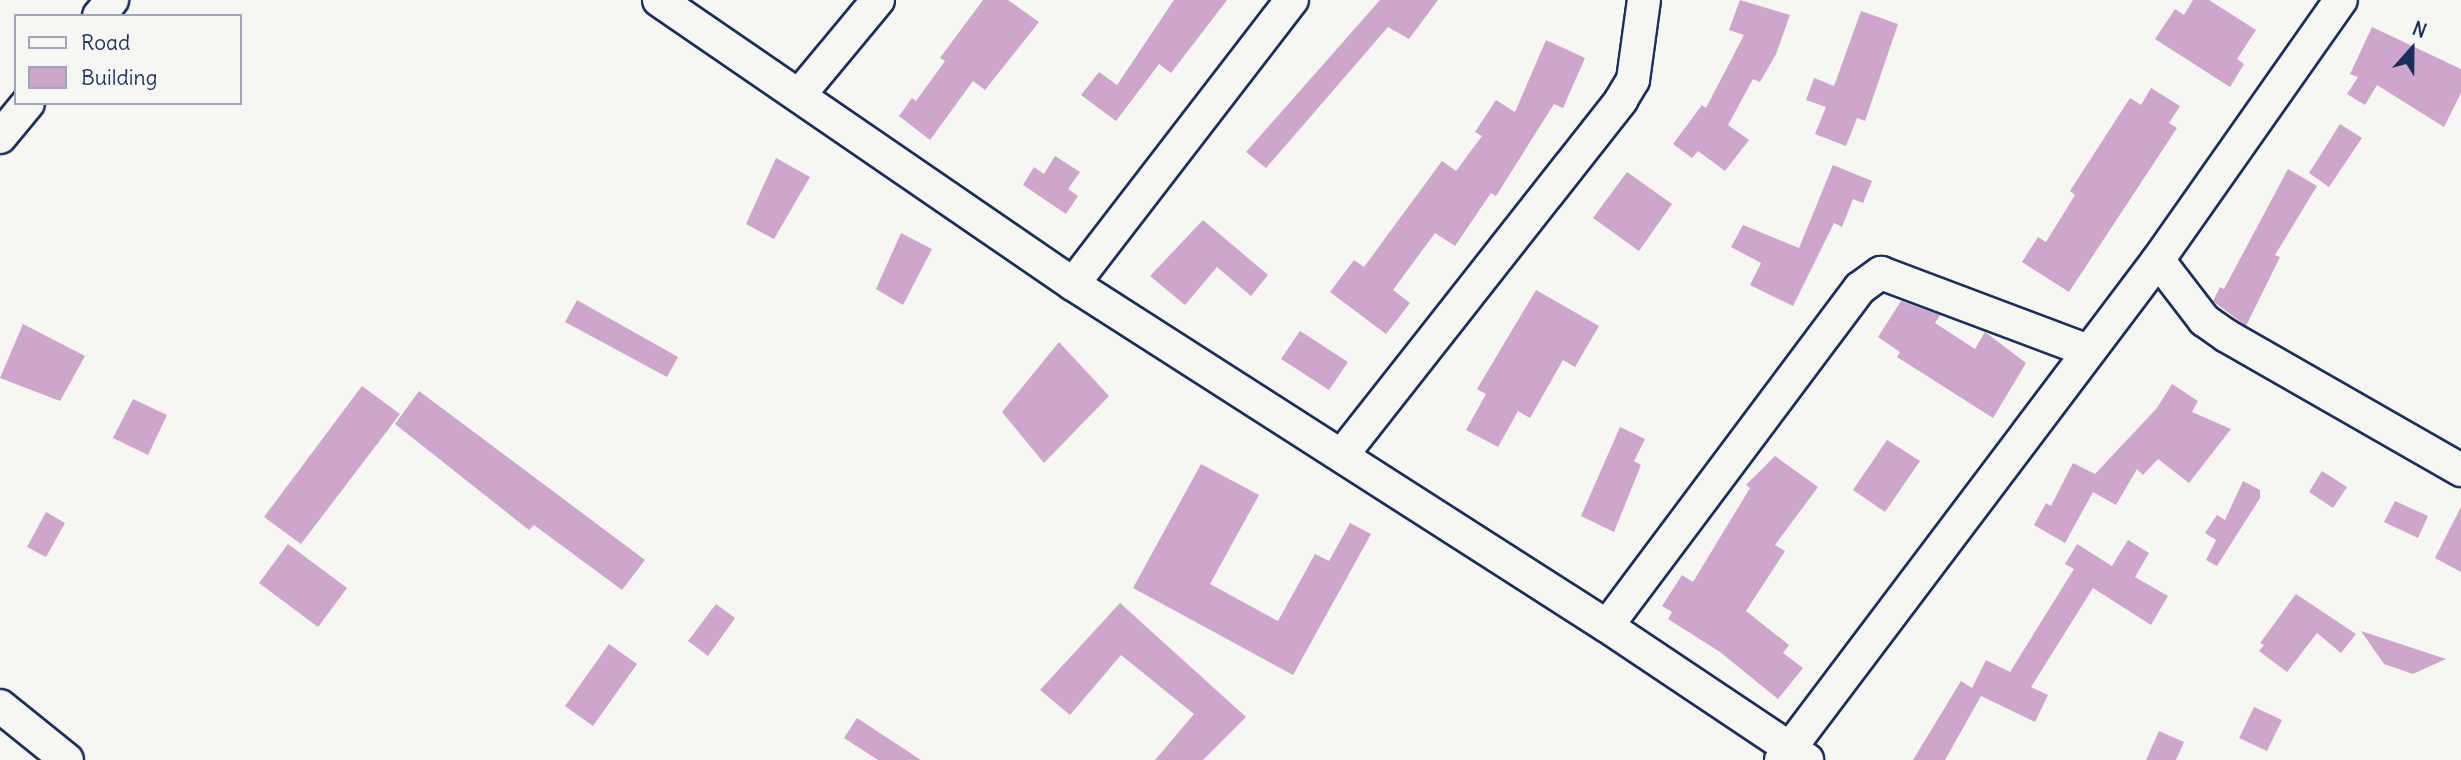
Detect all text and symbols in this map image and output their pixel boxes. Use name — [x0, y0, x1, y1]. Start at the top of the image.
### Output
legend — [14, 14, 242, 105]
north arrow — [2377, 14, 2447, 84]
text: N — [2409, 16, 2430, 43]
text: Road — [81, 29, 130, 56]
text: Building — [81, 64, 157, 91]

